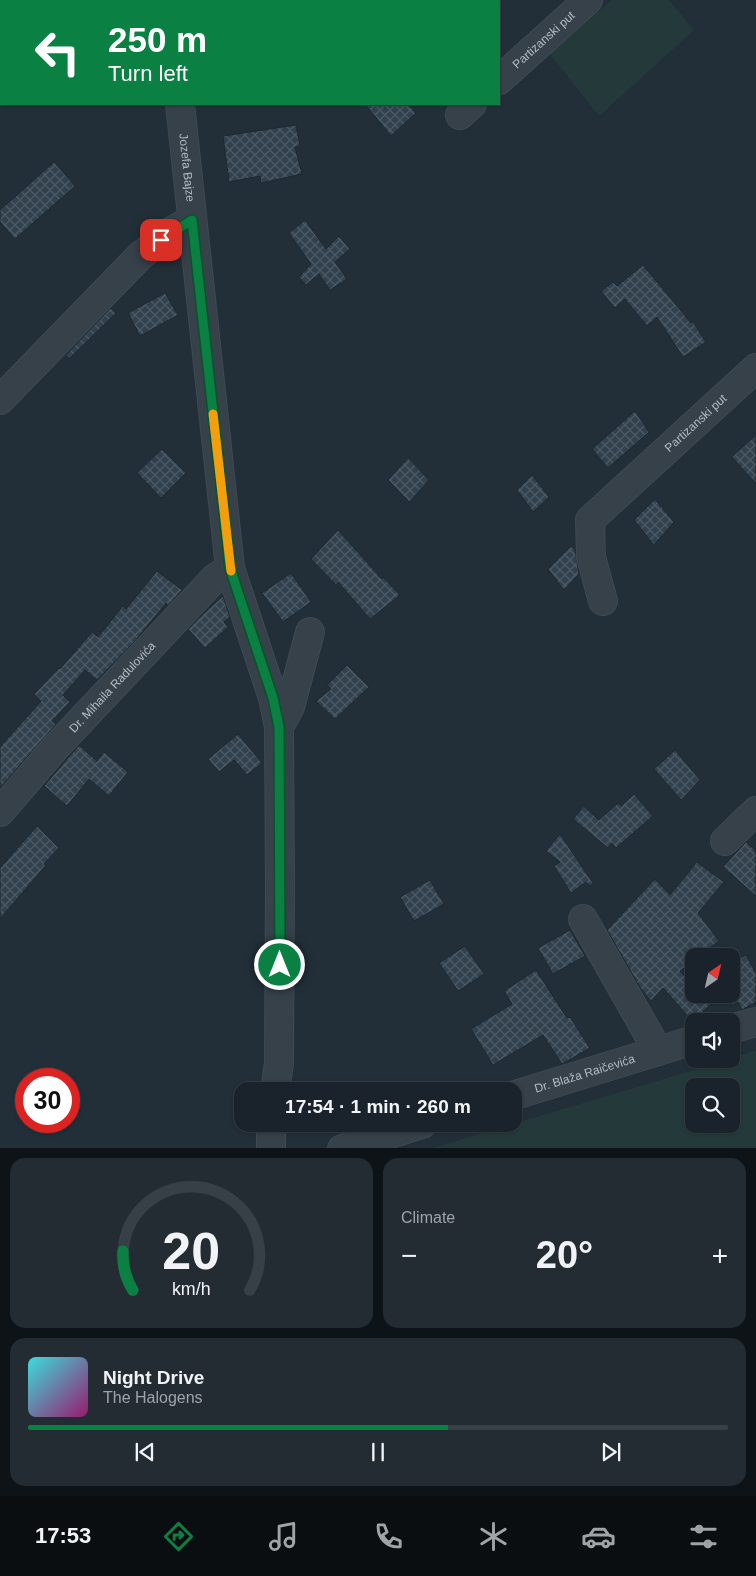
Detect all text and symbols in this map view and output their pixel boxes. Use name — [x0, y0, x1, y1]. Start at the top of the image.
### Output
street label: Partizanski put — [510, 8, 578, 71]
icon: left — [25, 20, 90, 85]
text: 250 m — [108, 20, 207, 59]
text: Turn left — [108, 61, 188, 86]
street label: Jozefa Bajze — [176, 133, 198, 203]
pin — [140, 219, 182, 261]
icon: arrive — [147, 226, 175, 254]
street label: Partizanski put — [662, 391, 730, 455]
street label: Dr. Mihaila Radulovića — [66, 639, 159, 735]
position arrow — [253, 938, 305, 990]
north arrow — [685, 948, 740, 1002]
map controls — [685, 948, 740, 1133]
button: sound — [685, 1013, 740, 1068]
street label: Dr. Blaža Raičevića — [533, 1052, 637, 1096]
speed limit sign: 30 — [15, 1068, 80, 1133]
button: search — [685, 1078, 740, 1133]
text: 17:54 · 1 min · 260 m — [285, 1096, 471, 1117]
text: Climate — [401, 1209, 455, 1226]
text: 20 — [163, 1222, 220, 1280]
text: 20° — [536, 1234, 593, 1276]
text: − — [401, 1240, 417, 1271]
text: + — [712, 1240, 728, 1271]
text: km/h — [172, 1279, 211, 1299]
text: Night Drive — [103, 1367, 204, 1388]
text: The Halogens — [103, 1389, 203, 1406]
icon: previous — [131, 1438, 159, 1466]
icon: pause — [364, 1438, 392, 1466]
icon: next — [597, 1438, 625, 1466]
icon: directions — [161, 1519, 196, 1554]
icon: music — [266, 1519, 301, 1554]
icon: phone — [371, 1519, 406, 1554]
icon: climate — [476, 1519, 511, 1554]
icon: car — [581, 1519, 616, 1554]
icon: filters — [686, 1519, 721, 1554]
text: 17:53 — [35, 1523, 91, 1548]

